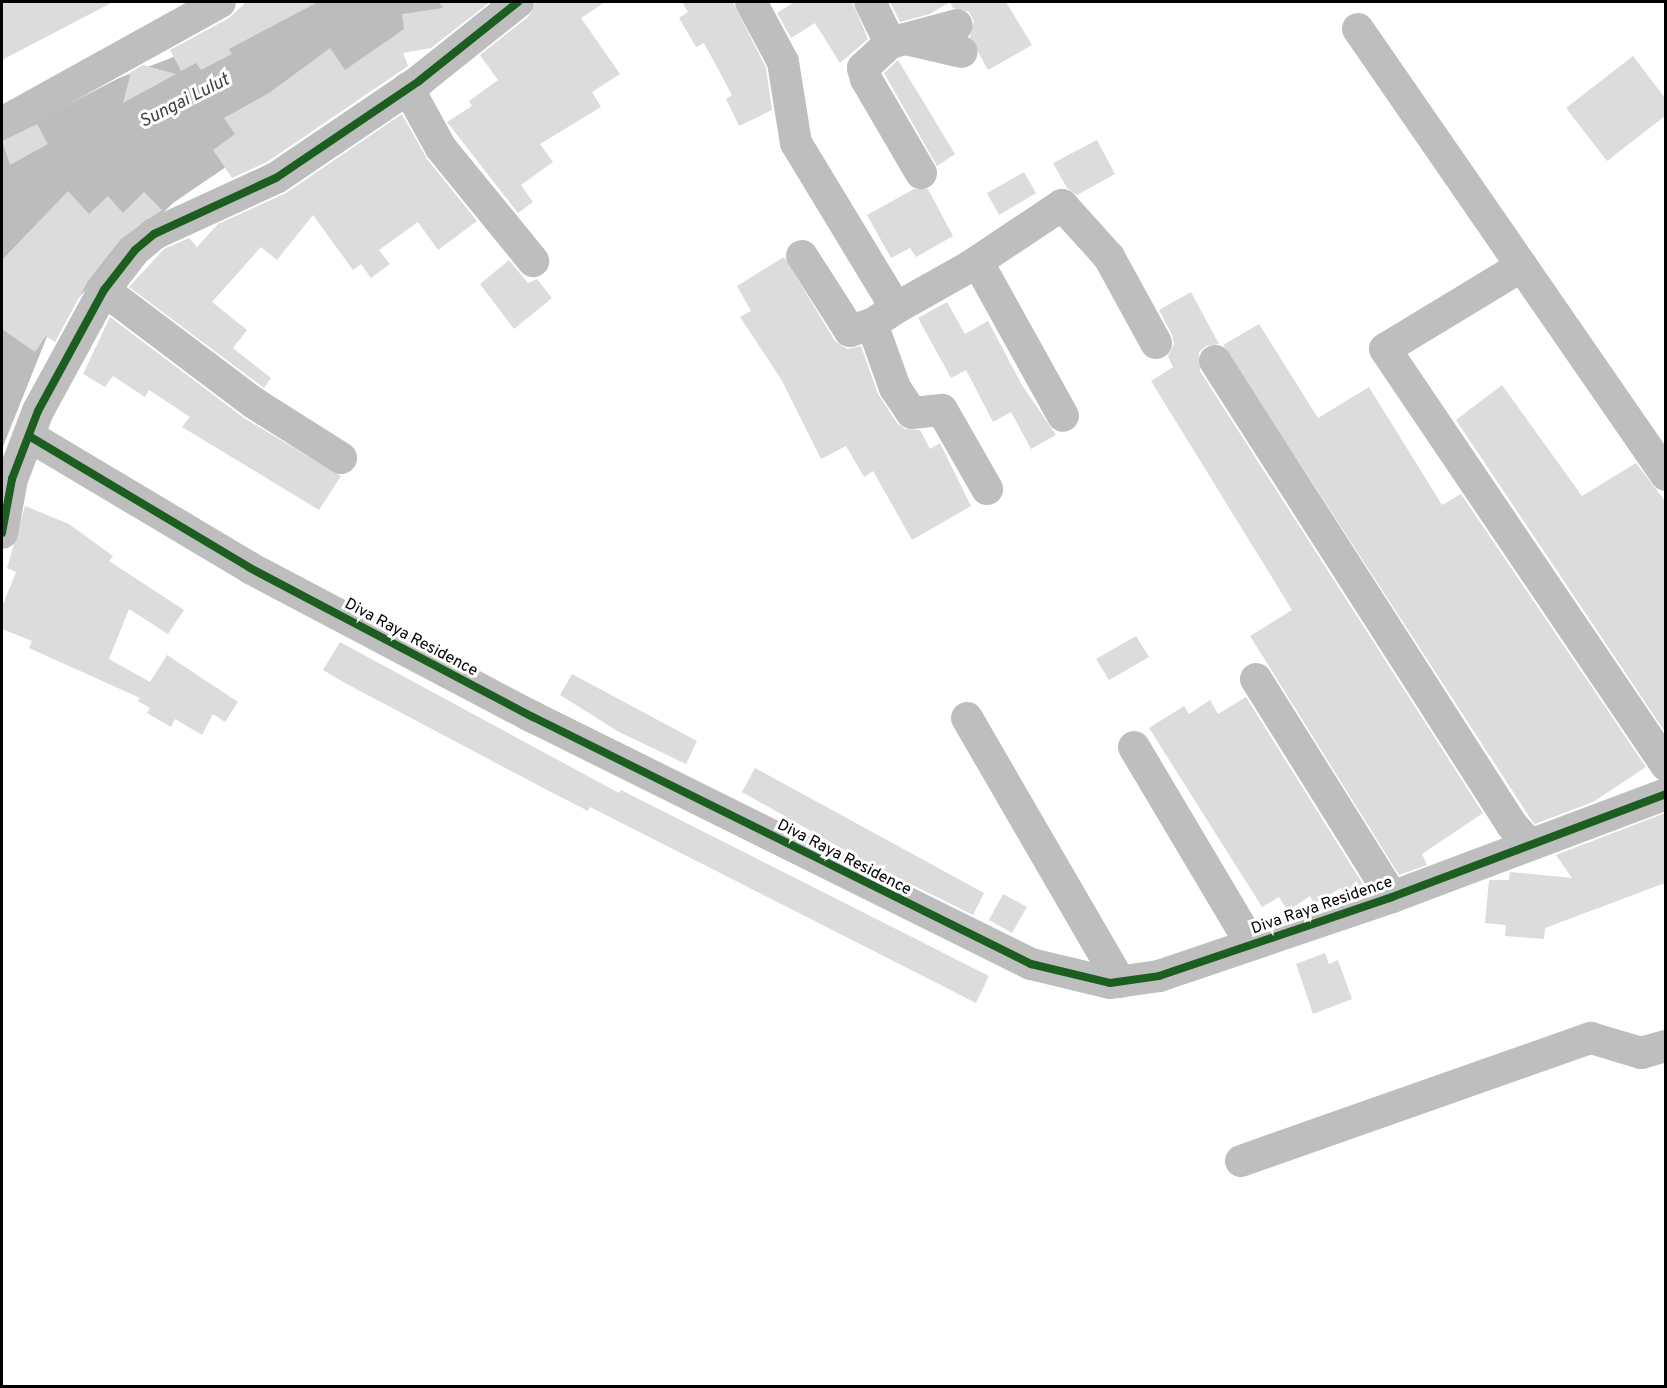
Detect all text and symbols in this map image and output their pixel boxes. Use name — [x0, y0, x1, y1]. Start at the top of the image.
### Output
water label: Sungai Lulut — [136, 70, 234, 134]
street label: Diva Raya Residence — [341, 595, 481, 681]
street label: Diva Raya Residence — [774, 816, 914, 900]
street label: Diva Raya Residence — [1249, 873, 1395, 939]

